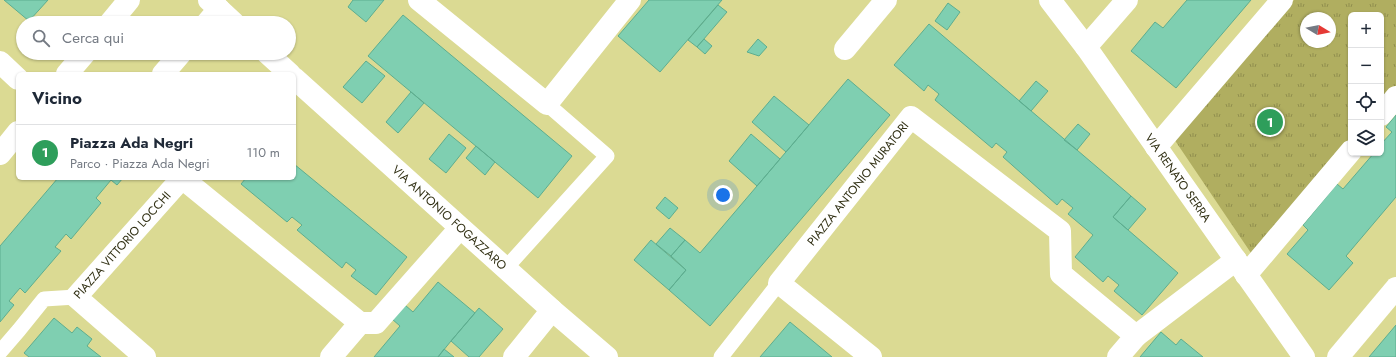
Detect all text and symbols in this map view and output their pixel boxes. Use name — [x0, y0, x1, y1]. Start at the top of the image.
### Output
north arrow — [1300, 12, 1336, 48]
map controls — [1348, 12, 1384, 156]
button: + — [1348, 12, 1384, 48]
search box — [16, 16, 296, 60]
icon: search — [30, 27, 52, 49]
text: Cerca qui — [62, 27, 124, 49]
button: − — [1348, 48, 1384, 84]
button: locate — [1348, 84, 1384, 120]
text: Vicino — [32, 86, 82, 110]
pin: 1 — [1257, 107, 1283, 137]
street label: PIAZZA ANTONIO MURATORI — [803, 118, 913, 250]
button: layers — [1348, 120, 1384, 156]
street label: VIA RENATO SERRA — [1140, 130, 1215, 226]
text: Piazza Ada Negri — [70, 132, 193, 154]
text: 1 — [42, 143, 48, 162]
text: 110 m — [246, 143, 280, 162]
text: Parco · Piazza Ada Negri — [70, 154, 210, 173]
street label: VIA ANTONIO FOGAZZARO — [388, 161, 511, 274]
your location — [713, 185, 733, 205]
street label: PIAZZA VITTORIO LOCCHI — [69, 187, 175, 303]

